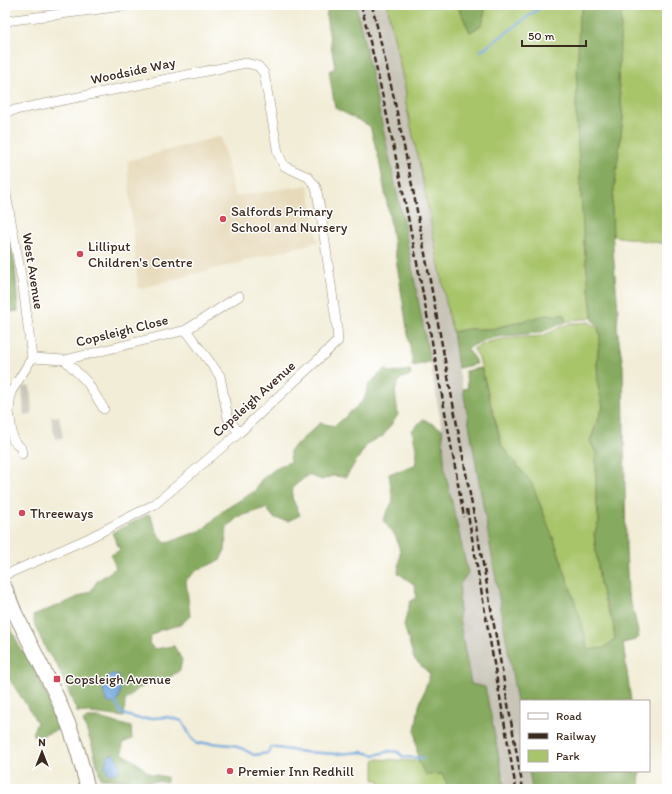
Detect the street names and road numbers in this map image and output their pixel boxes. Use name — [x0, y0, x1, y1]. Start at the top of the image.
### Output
street label: Woodside Way — [89, 54, 177, 88]
street label: West Avenue — [19, 232, 47, 311]
street label: Copsleigh Close — [74, 311, 170, 351]
street label: Copsleigh Avenue — [209, 357, 299, 441]

